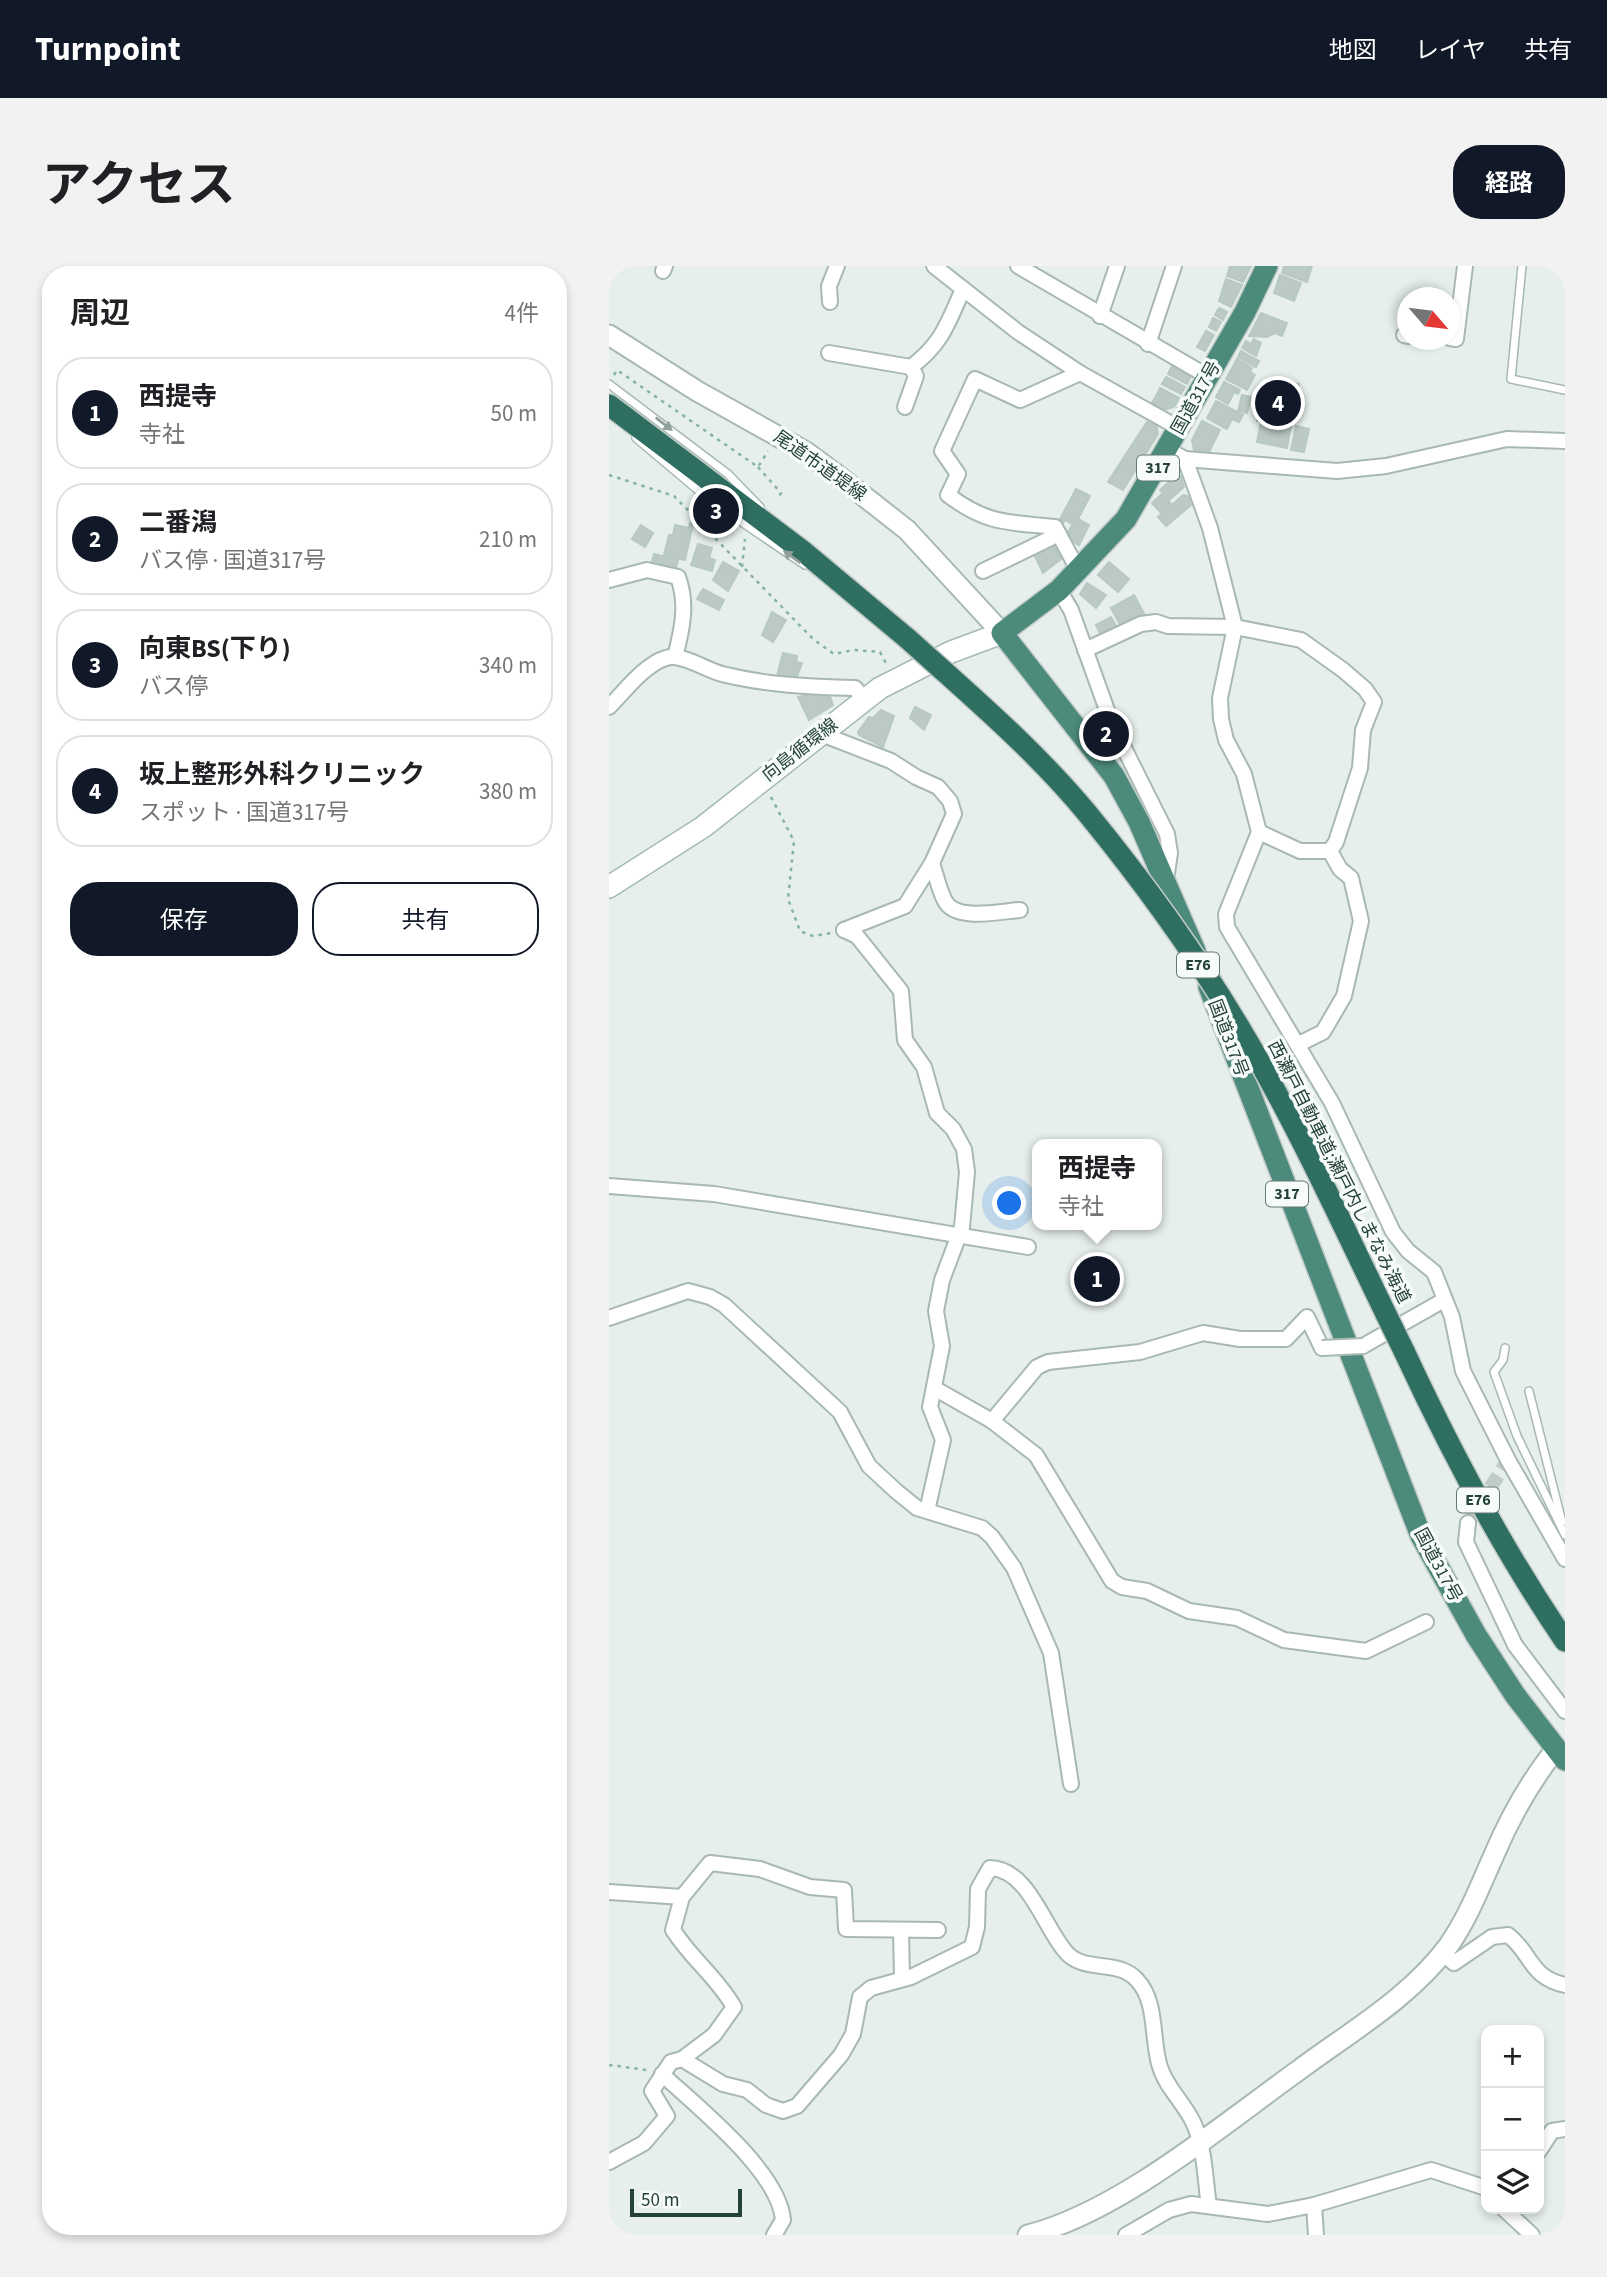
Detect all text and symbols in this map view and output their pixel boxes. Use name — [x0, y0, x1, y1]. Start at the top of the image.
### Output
text: Turnpoint — [35, 26, 181, 73]
text: 地図 — [1329, 33, 1377, 68]
text: レイヤ — [1415, 33, 1486, 68]
text: 共有 — [1524, 33, 1572, 68]
button: 経路 — [1453, 145, 1565, 219]
text: アクセス — [42, 151, 236, 221]
north arrow — [1397, 287, 1460, 350]
text: 周辺 — [70, 292, 130, 335]
text: 4件 — [505, 297, 539, 330]
street label: 国道317号 — [1165, 357, 1227, 439]
pin: 4 — [1255, 377, 1301, 429]
text: 西提寺 — [139, 378, 217, 415]
text: 1 — [89, 397, 101, 430]
text: 50 m — [490, 397, 537, 430]
one-way arrow — [655, 417, 673, 432]
text: 寺社 — [139, 418, 185, 451]
street label: 尾道市道堤線 — [769, 425, 871, 507]
road number: 317 — [1137, 456, 1179, 480]
pin: 3 — [693, 485, 739, 537]
text: 二番潟 — [139, 504, 217, 541]
text: 2 — [89, 523, 101, 556]
text: 210 m — [479, 523, 537, 556]
text: バス停 · 国道317号 — [139, 544, 326, 577]
one-way arrow — [783, 550, 802, 564]
text: 向東BS(下り) — [139, 630, 291, 667]
text: 3 — [89, 649, 101, 682]
text: 340 m — [479, 649, 537, 682]
text: バス停 — [139, 670, 208, 703]
pin: 2 — [1083, 708, 1129, 760]
street label: 向島循環線 — [757, 712, 843, 788]
text: 坂上整形外科クリニック — [139, 756, 425, 793]
text: 4 — [89, 775, 101, 808]
text: 380 m — [479, 775, 537, 808]
text: スポット · 国道317号 — [139, 796, 349, 829]
button: 保存 — [70, 882, 298, 956]
button: 共有 — [312, 882, 539, 956]
road number: E76 — [1177, 952, 1219, 978]
street label: 国道317号 — [1202, 996, 1254, 1080]
street label: 西瀬戸自動車道;瀬戸内しまなみ海道 — [1261, 1036, 1417, 1308]
popup — [1032, 1139, 1162, 1230]
text: 西提寺 — [1058, 1150, 1136, 1187]
road number: 317 — [1266, 1182, 1308, 1206]
your location — [992, 1186, 1026, 1220]
text: 寺社 — [1058, 1190, 1104, 1223]
pin: 1 — [1074, 1253, 1120, 1305]
road number: E76 — [1457, 1488, 1499, 1512]
street label: 国道317号 — [1408, 1523, 1468, 1607]
map controls — [1481, 2025, 1544, 2214]
button: + — [1481, 2025, 1544, 2088]
button: − — [1481, 2088, 1544, 2151]
button: layers — [1481, 2151, 1544, 2214]
scale bar — [630, 2186, 742, 2218]
text: 50 m — [641, 2187, 679, 2214]

